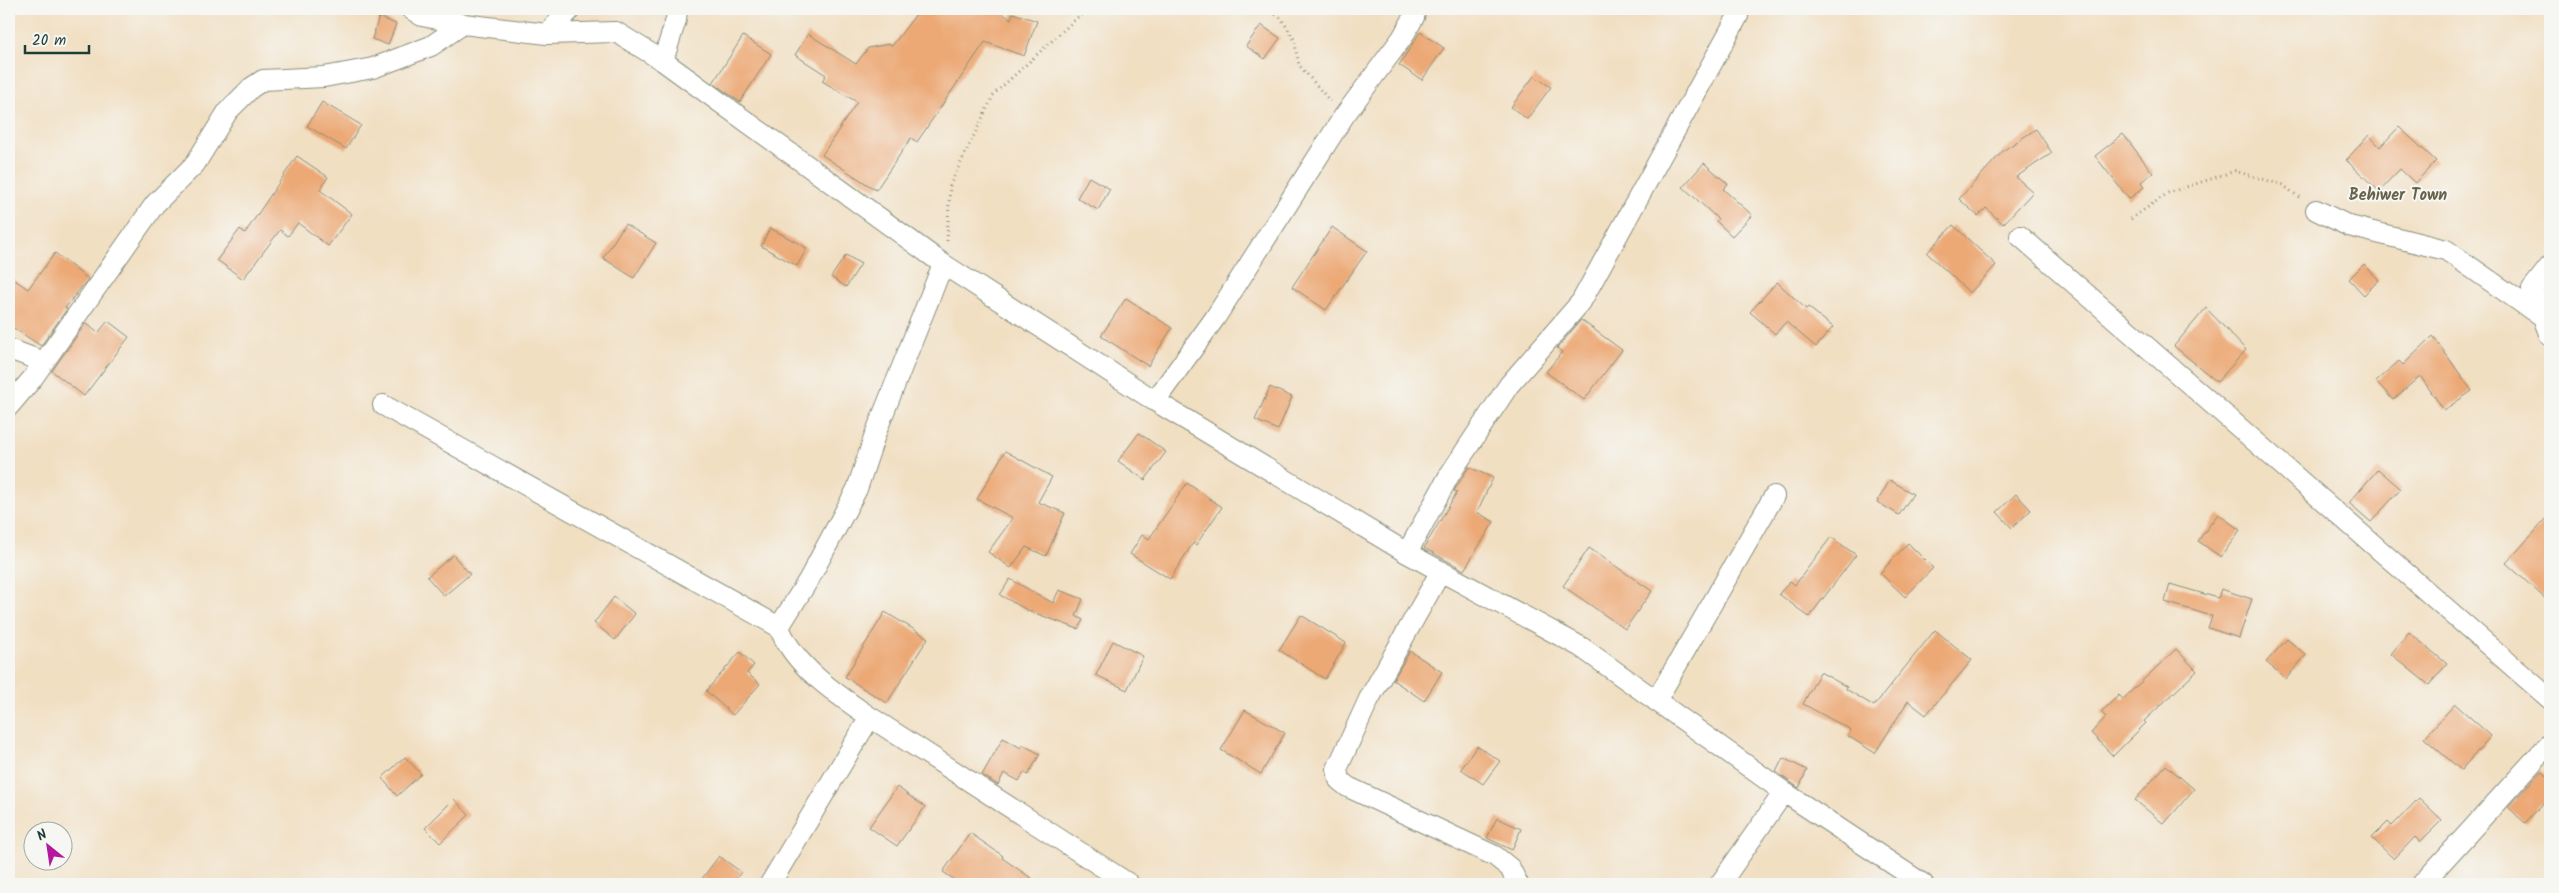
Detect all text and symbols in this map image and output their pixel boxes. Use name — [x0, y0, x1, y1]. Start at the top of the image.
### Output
scale bar — [25, 22, 89, 54]
text: 20 m — [32, 29, 66, 53]
district label: Behiwer Town — [2349, 183, 2447, 208]
north arrow — [22, 820, 72, 870]
text: N — [33, 824, 51, 847]

